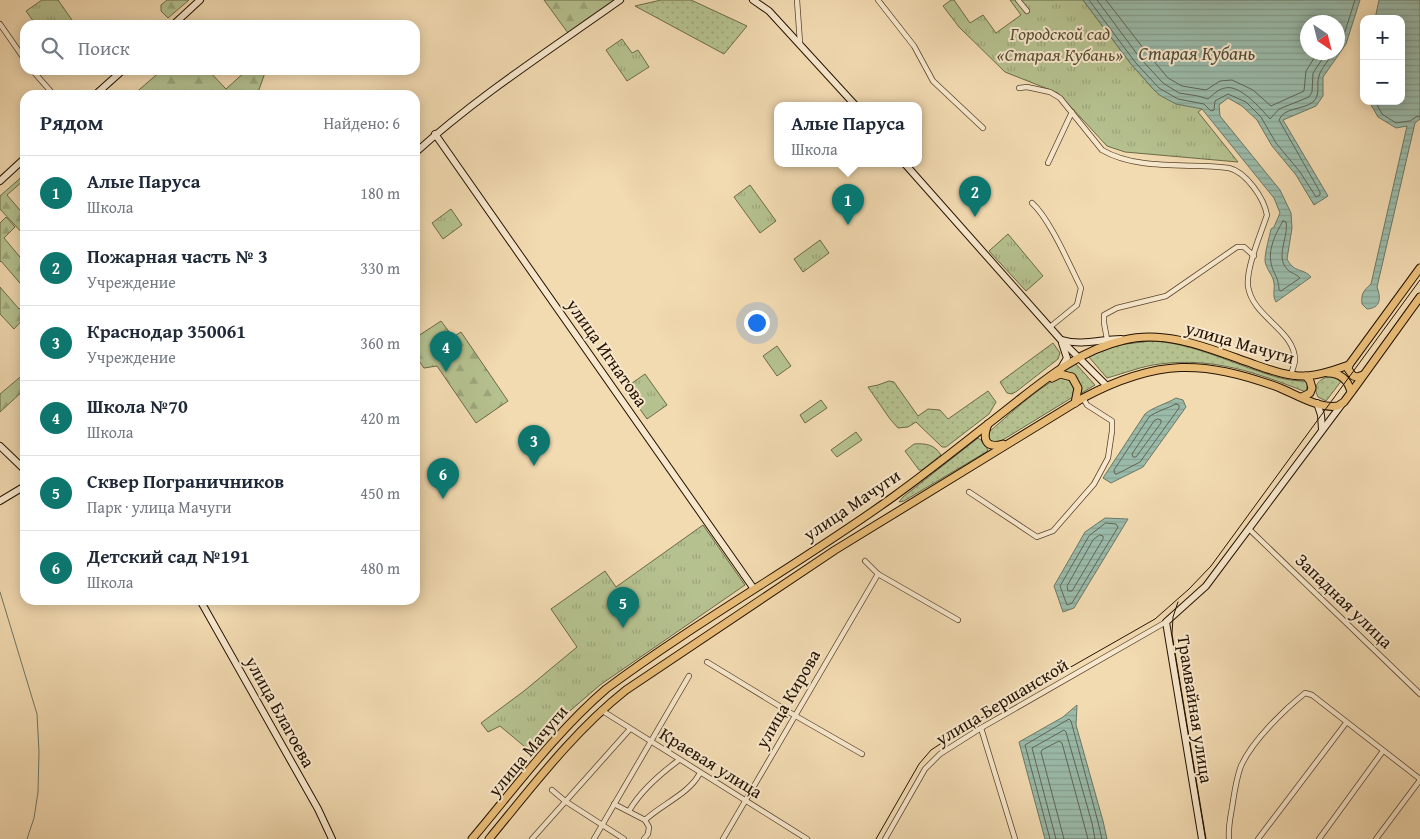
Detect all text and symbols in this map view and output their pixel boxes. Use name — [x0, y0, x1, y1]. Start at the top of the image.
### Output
north arrow — [1300, 15, 1345, 60]
map controls — [1360, 15, 1405, 105]
button: + — [1360, 15, 1405, 60]
search box — [20, 20, 420, 75]
park label: Городской сад «Старая Кубань» — [997, 20, 1123, 68]
icon: search — [38, 34, 66, 62]
text: Поиск — [78, 34, 130, 62]
water label: Старая Кубань — [1139, 39, 1256, 67]
button: − — [1360, 60, 1405, 105]
popup — [774, 102, 922, 167]
text: Рядом — [40, 107, 103, 138]
text: Алые Паруса — [791, 109, 905, 137]
text: Найдено: 6 — [323, 111, 400, 135]
text: Школа — [791, 137, 838, 161]
text: Алые Паруса — [87, 167, 200, 195]
pin: 2 — [959, 176, 991, 217]
text: 1 — [52, 181, 60, 205]
text: 180 m — [360, 181, 400, 205]
pin: 1 — [832, 184, 864, 225]
text: Школа — [87, 195, 133, 219]
text: Пожарная часть № 3 — [87, 242, 268, 270]
text: 2 — [52, 256, 60, 280]
text: 330 m — [360, 256, 400, 280]
text: Учреждение — [87, 270, 176, 294]
street label: улица Игнатова — [559, 292, 655, 413]
your location — [744, 310, 770, 336]
street label: улица Мачуги — [1181, 314, 1298, 371]
text: Краснодар 350061 — [87, 317, 246, 345]
text: 3 — [52, 331, 60, 355]
text: 360 m — [360, 331, 400, 355]
pin: 4 — [430, 331, 462, 372]
text: Учреждение — [87, 345, 176, 369]
text: Школа №70 — [87, 392, 188, 420]
text: 4 — [52, 406, 60, 430]
text: 420 m — [360, 406, 400, 430]
text: Школа — [87, 420, 133, 444]
pin: 3 — [518, 425, 550, 466]
pin: 6 — [427, 458, 459, 499]
street label: улица Мачуги — [797, 462, 906, 548]
text: Сквер Пограничников — [87, 467, 284, 495]
text: 5 — [52, 481, 60, 505]
text: 450 m — [360, 481, 400, 505]
text: Парк · улица Мачуги — [87, 495, 232, 519]
text: Детский сад №191 — [87, 542, 250, 570]
street label: Западная улица — [1289, 547, 1400, 655]
text: 6 — [52, 556, 60, 580]
text: 480 m — [360, 556, 400, 580]
text: Школа — [87, 570, 133, 594]
pin: 5 — [607, 587, 639, 628]
street label: Трамвайная улица — [1170, 633, 1221, 786]
street label: улица Кирова — [748, 644, 827, 754]
street label: улица Благоева — [238, 650, 322, 773]
street label: улица Бершанской — [929, 651, 1074, 753]
street label: улица Мачуги — [481, 699, 574, 803]
street label: Краевая улица — [655, 720, 768, 805]

